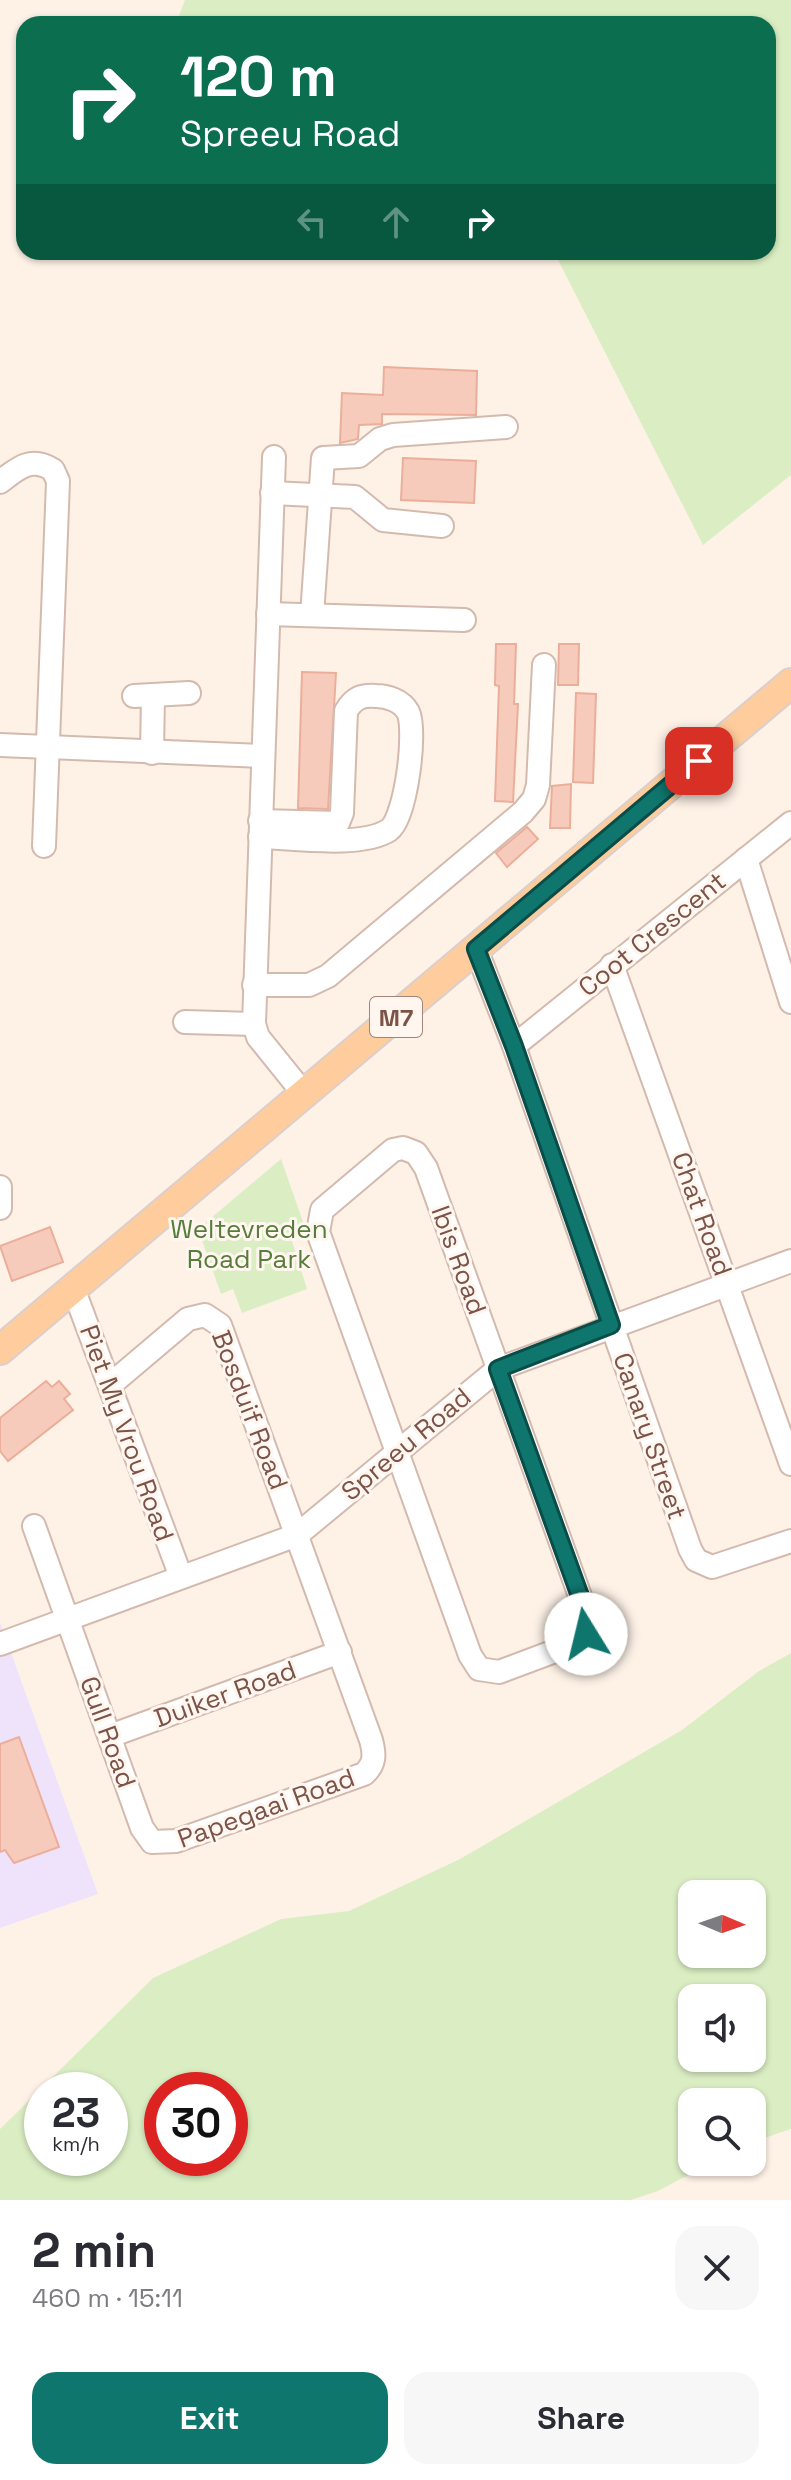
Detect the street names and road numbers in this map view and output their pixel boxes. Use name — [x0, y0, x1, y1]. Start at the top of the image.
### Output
street label: Coot Crescent — [571, 864, 733, 1004]
road number: M7 — [370, 997, 422, 1037]
street label: Chat Road — [664, 1147, 740, 1281]
street label: Ibis Road — [424, 1201, 494, 1319]
street label: Piet My Vrou Road — [72, 1320, 182, 1546]
street label: Bosduif Road — [204, 1325, 296, 1495]
street label: Canary Street — [606, 1348, 694, 1524]
street label: Spreeu Road — [334, 1380, 478, 1508]
street label: Duiker Road — [149, 1653, 301, 1735]
street label: Gull Road — [72, 1672, 144, 1792]
street label: Papegaai Road — [173, 1760, 359, 1856]

